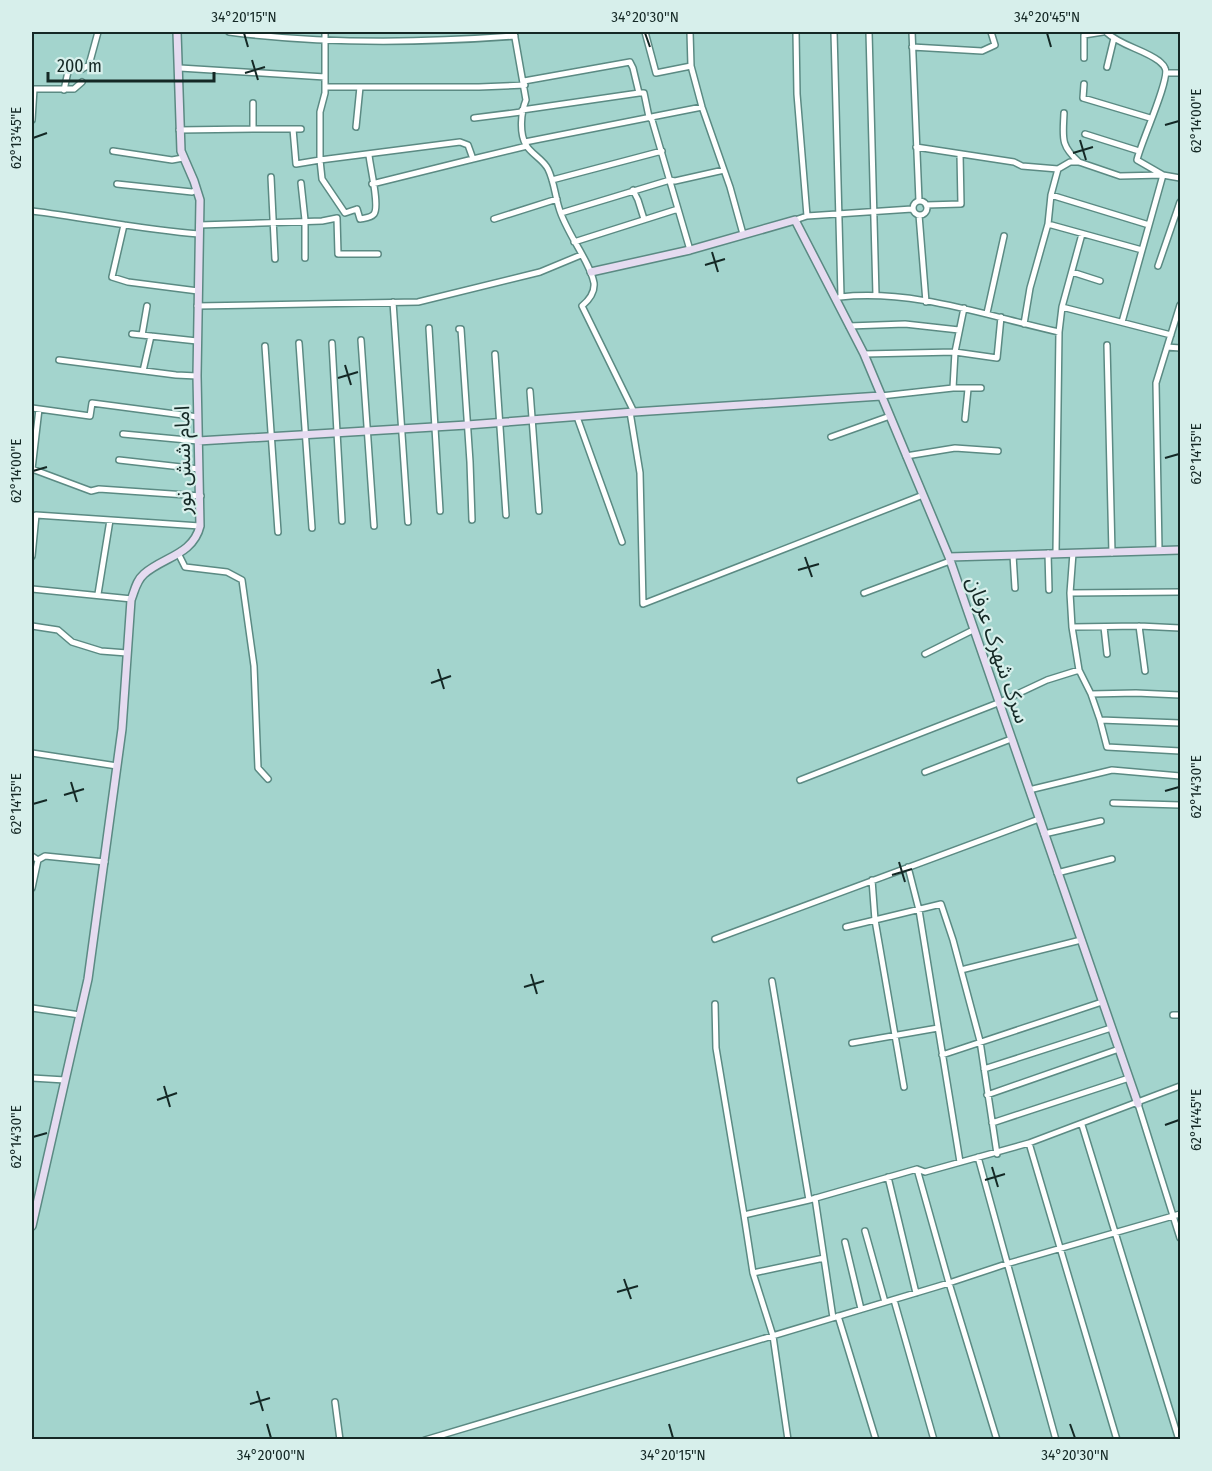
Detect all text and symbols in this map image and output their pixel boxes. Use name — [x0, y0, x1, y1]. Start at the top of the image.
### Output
text: 34°20'15"N — [211, 8, 277, 26]
text: 34°20'30"N — [611, 8, 679, 26]
text: 34°20'45"N — [1014, 8, 1080, 26]
scale bar — [48, 45, 214, 83]
text: 200 m — [57, 55, 102, 77]
text: 62°14'00"E — [1187, 89, 1205, 153]
text: 62°13'45"E — [7, 107, 25, 169]
street label: امام شش نور — [169, 405, 200, 515]
text: 62°14'15"E — [1187, 423, 1205, 485]
text: 62°14'00"E — [7, 439, 25, 503]
street label: سرک شهرک عرفان — [961, 573, 1035, 727]
text: 62°14'30"E — [1187, 755, 1205, 819]
text: 62°14'15"E — [7, 773, 25, 835]
text: 62°14'45"E — [1187, 1089, 1205, 1151]
text: 62°14'30"E — [7, 1105, 25, 1169]
text: 34°20'00"N — [237, 1446, 305, 1464]
text: 34°20'15"N — [640, 1446, 706, 1464]
text: 34°20'30"N — [1041, 1446, 1109, 1464]

